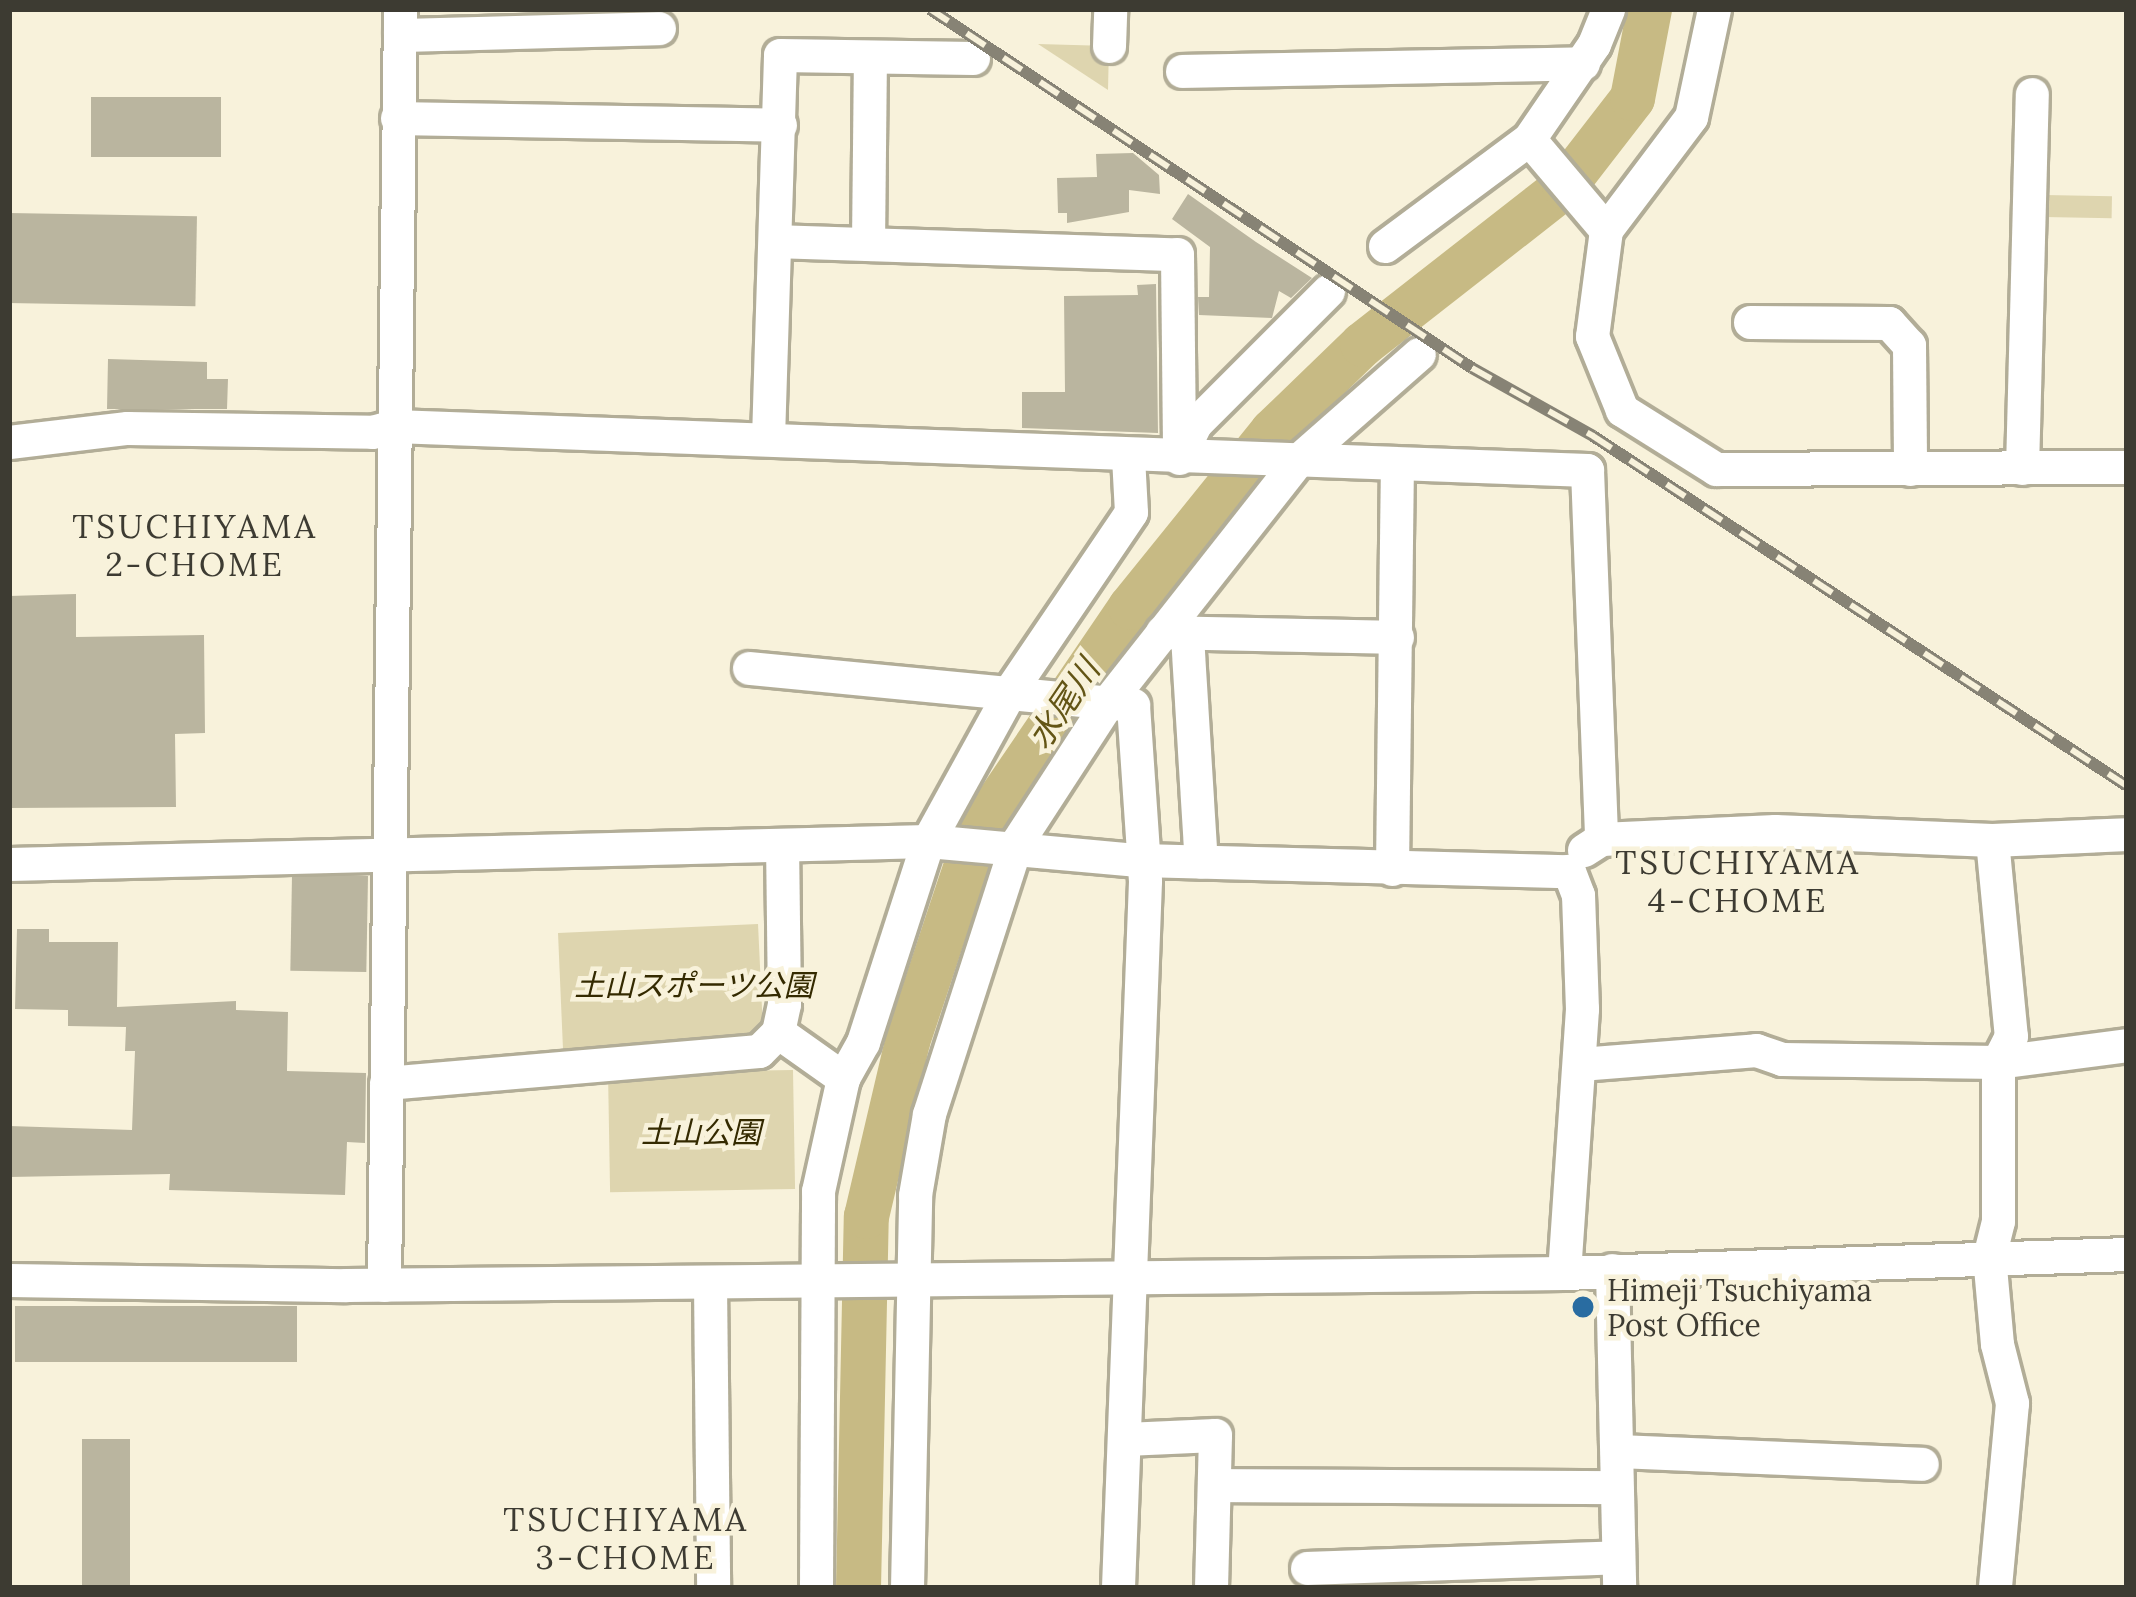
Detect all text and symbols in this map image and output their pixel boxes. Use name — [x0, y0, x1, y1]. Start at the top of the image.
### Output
district label: TSUCHIYAMA 2-CHOME — [72, 507, 318, 585]
water label: 水尾川 — [1020, 652, 1108, 756]
district label: TSUCHIYAMA 4-CHOME — [1615, 843, 1861, 921]
park label: 土山スポーツ公園 — [574, 967, 814, 1003]
park label: 土山公園 — [641, 1114, 761, 1150]
place label: Himeji Tsuchiyama Post Office — [1607, 1272, 1872, 1342]
marker: Himeji Tsuchiyama Post Office — [1570, 1294, 1596, 1320]
district label: TSUCHIYAMA 3-CHOME — [503, 1500, 749, 1578]

